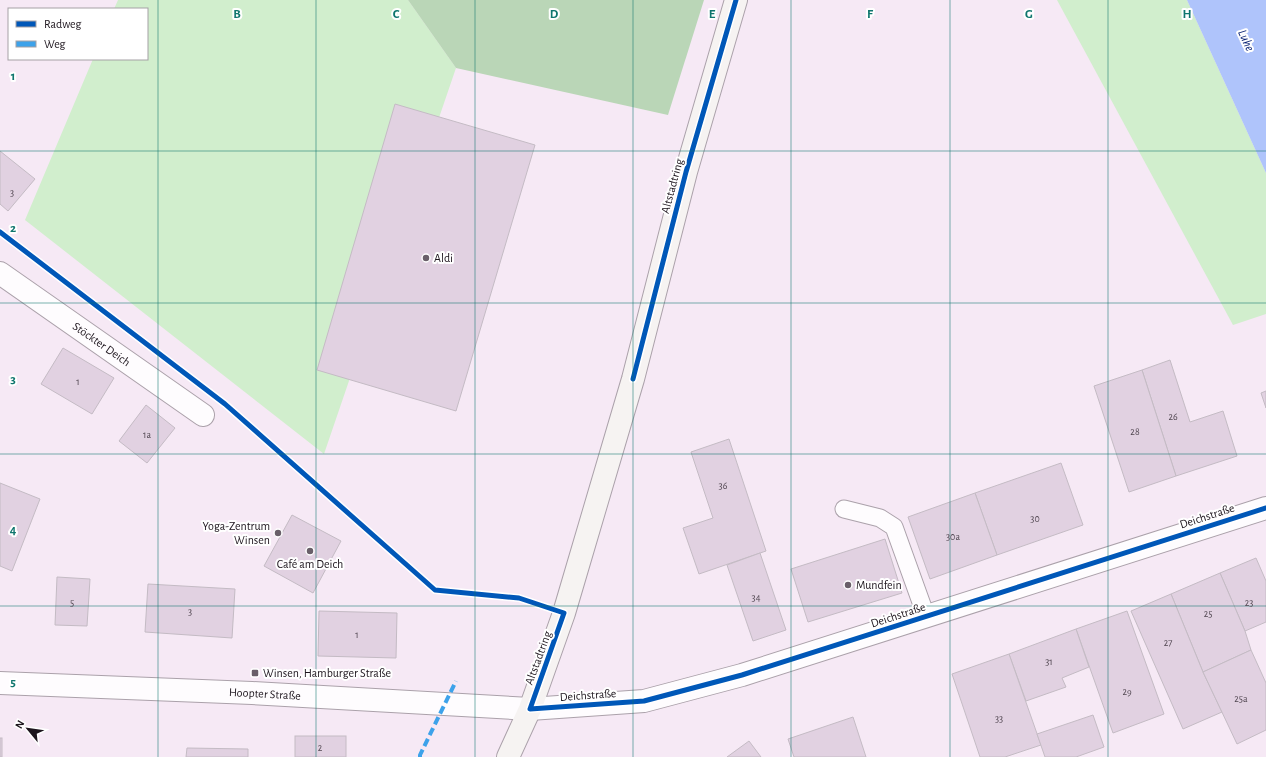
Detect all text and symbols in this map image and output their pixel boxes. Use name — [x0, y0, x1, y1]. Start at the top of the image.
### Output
legend — [8, 8, 148, 60]
text: B — [233, 8, 241, 21]
text: C — [393, 8, 400, 21]
text: D — [550, 8, 559, 21]
text: E — [709, 8, 716, 21]
text: F — [867, 8, 874, 21]
text: G — [1025, 8, 1033, 21]
text: H — [1182, 8, 1192, 21]
text: Radweg — [44, 18, 81, 30]
water label: Luhe — [1235, 28, 1256, 54]
text: Weg — [44, 38, 66, 50]
text: 1 — [11, 70, 15, 83]
street label: Altstadtring — [659, 157, 685, 215]
house number: 3 — [10, 188, 14, 198]
text: 2 — [10, 222, 16, 235]
place label: Aldi — [434, 252, 453, 264]
marker: Aldi — [421, 253, 431, 263]
street label: Stöckter Deich — [70, 320, 133, 368]
text: 3 — [10, 373, 16, 386]
house number: 1 — [76, 377, 80, 387]
house number: 26 — [1168, 412, 1178, 422]
house number: 28 — [1130, 427, 1140, 437]
house number: 1a — [143, 430, 151, 440]
house number: 36 — [719, 481, 728, 491]
street label: Deichstraße — [1178, 502, 1236, 530]
house number: 30 — [1030, 514, 1040, 524]
place label: Yoga-Zentrum Winsen — [203, 520, 270, 546]
text: 4 — [10, 524, 17, 537]
marker: Yoga-Zentrum Winsen — [273, 528, 283, 538]
house number: 30a — [946, 532, 960, 542]
marker: Café am Deich — [305, 546, 315, 556]
place label: Café am Deich — [277, 558, 343, 570]
place label: Mundfein — [856, 579, 902, 591]
marker: Mundfein — [843, 580, 853, 590]
house number: 34 — [752, 593, 761, 603]
house number: 5 — [70, 598, 74, 608]
house number: 23 — [1245, 598, 1253, 608]
street label: Deichstraße — [869, 601, 927, 629]
house number: 3 — [188, 607, 192, 617]
house number: 25 — [1204, 609, 1212, 619]
street label: Altstadtring — [523, 629, 553, 687]
house number: 1 — [355, 630, 359, 640]
house number: 27 — [1164, 638, 1172, 648]
house number: 31 — [1045, 657, 1053, 667]
place label: Winsen, Hamburger Straße — [263, 667, 391, 679]
marker: Winsen, Hamburger Straße — [250, 668, 260, 678]
text: 5 — [10, 676, 16, 689]
street label: Hoopter Straße — [229, 686, 301, 702]
street label: Deichstraße — [559, 687, 617, 703]
house number: 29 — [1122, 687, 1132, 697]
house number: 25a — [1234, 694, 1248, 704]
north arrow — [8, 709, 48, 749]
house number: 33 — [995, 714, 1003, 724]
text: N — [13, 718, 26, 730]
house number: 2 — [318, 743, 323, 753]

